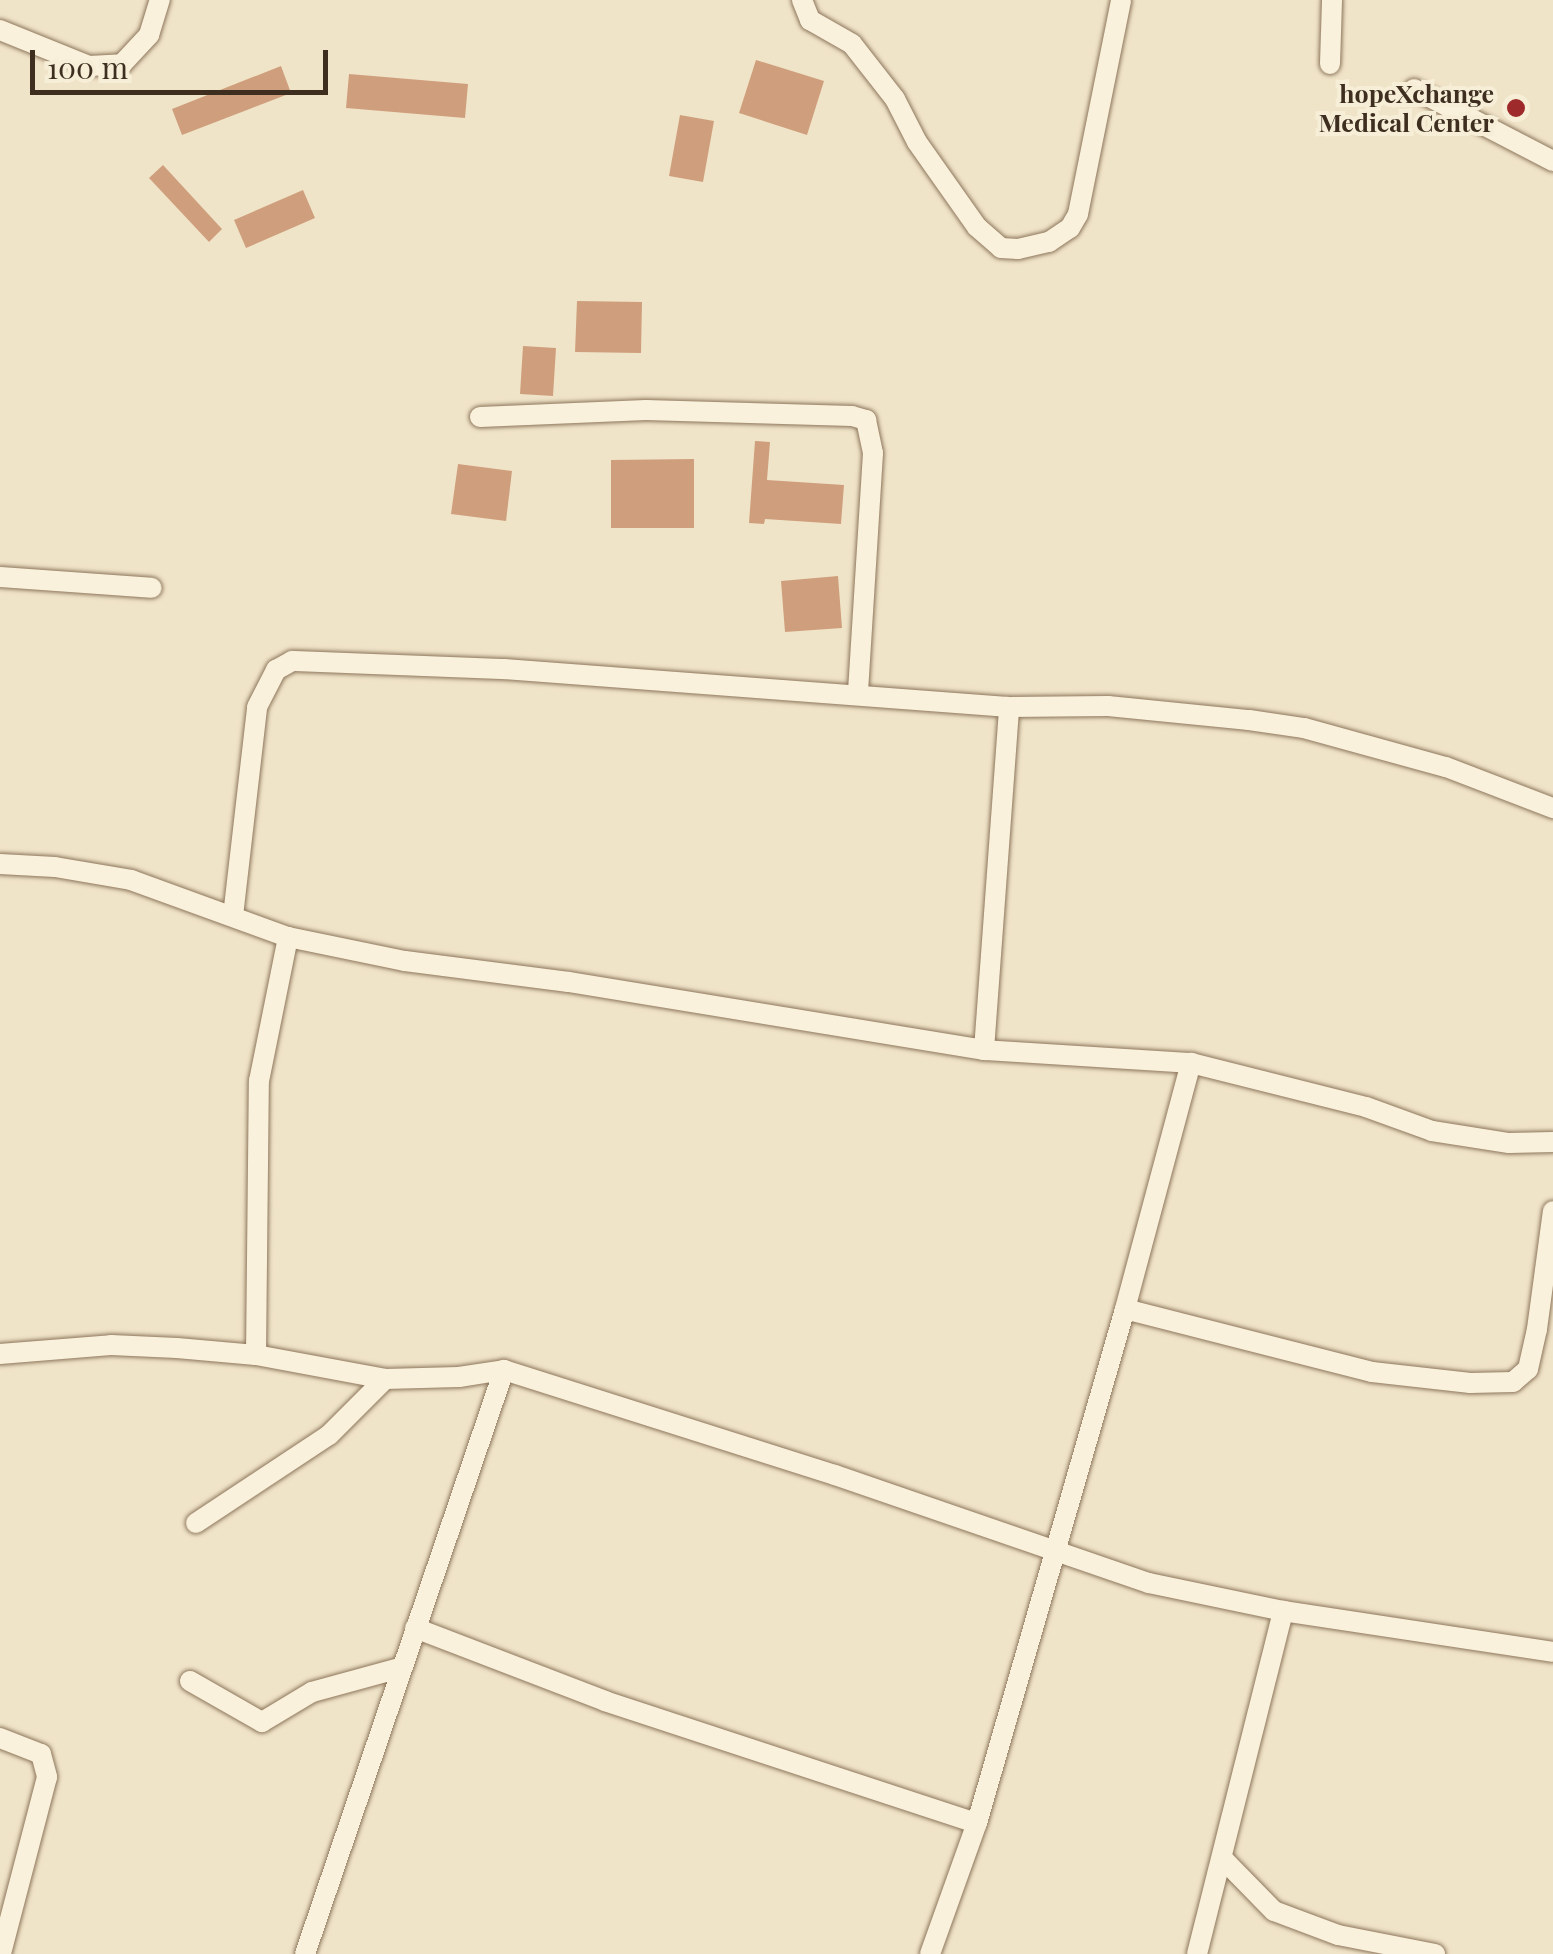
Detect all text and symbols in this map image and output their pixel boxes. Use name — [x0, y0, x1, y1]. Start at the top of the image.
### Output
scale bar — [35, 30, 332, 92]
text: 100 m — [47, 47, 128, 87]
place label: hopeXchange Medical Center — [1319, 79, 1494, 138]
marker: hopeXchange Medical Center — [1503, 95, 1529, 121]

